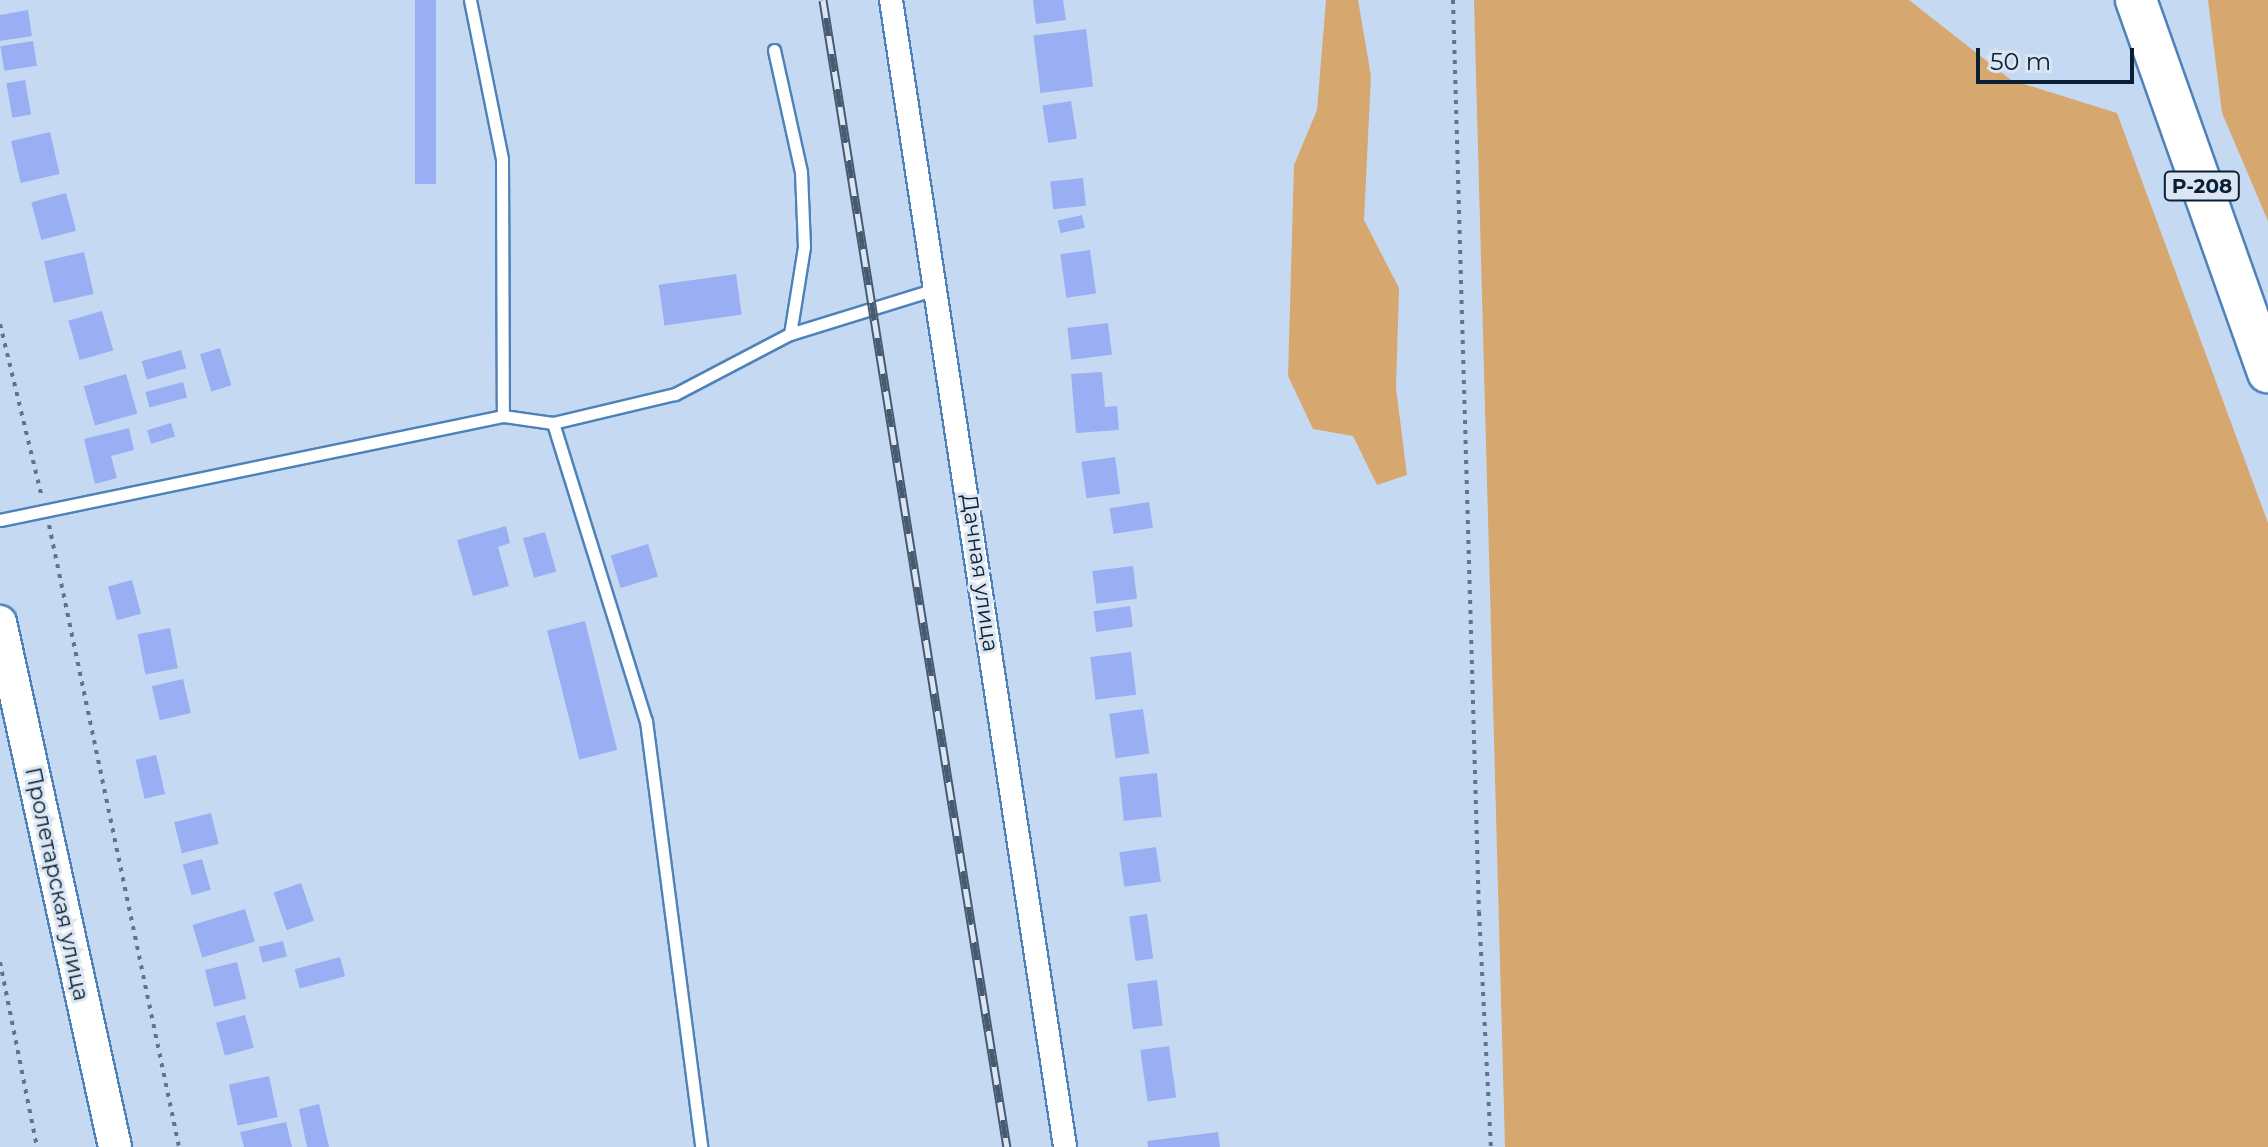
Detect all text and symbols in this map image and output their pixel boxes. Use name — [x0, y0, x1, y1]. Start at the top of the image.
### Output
scale bar — [1980, 32, 2138, 82]
text: 50 m — [1990, 47, 2051, 76]
road number: Р-208 — [2162, 170, 2242, 202]
street label: Дачная улица — [956, 492, 1004, 654]
street label: Пролетарская улица — [19, 765, 95, 1003]

